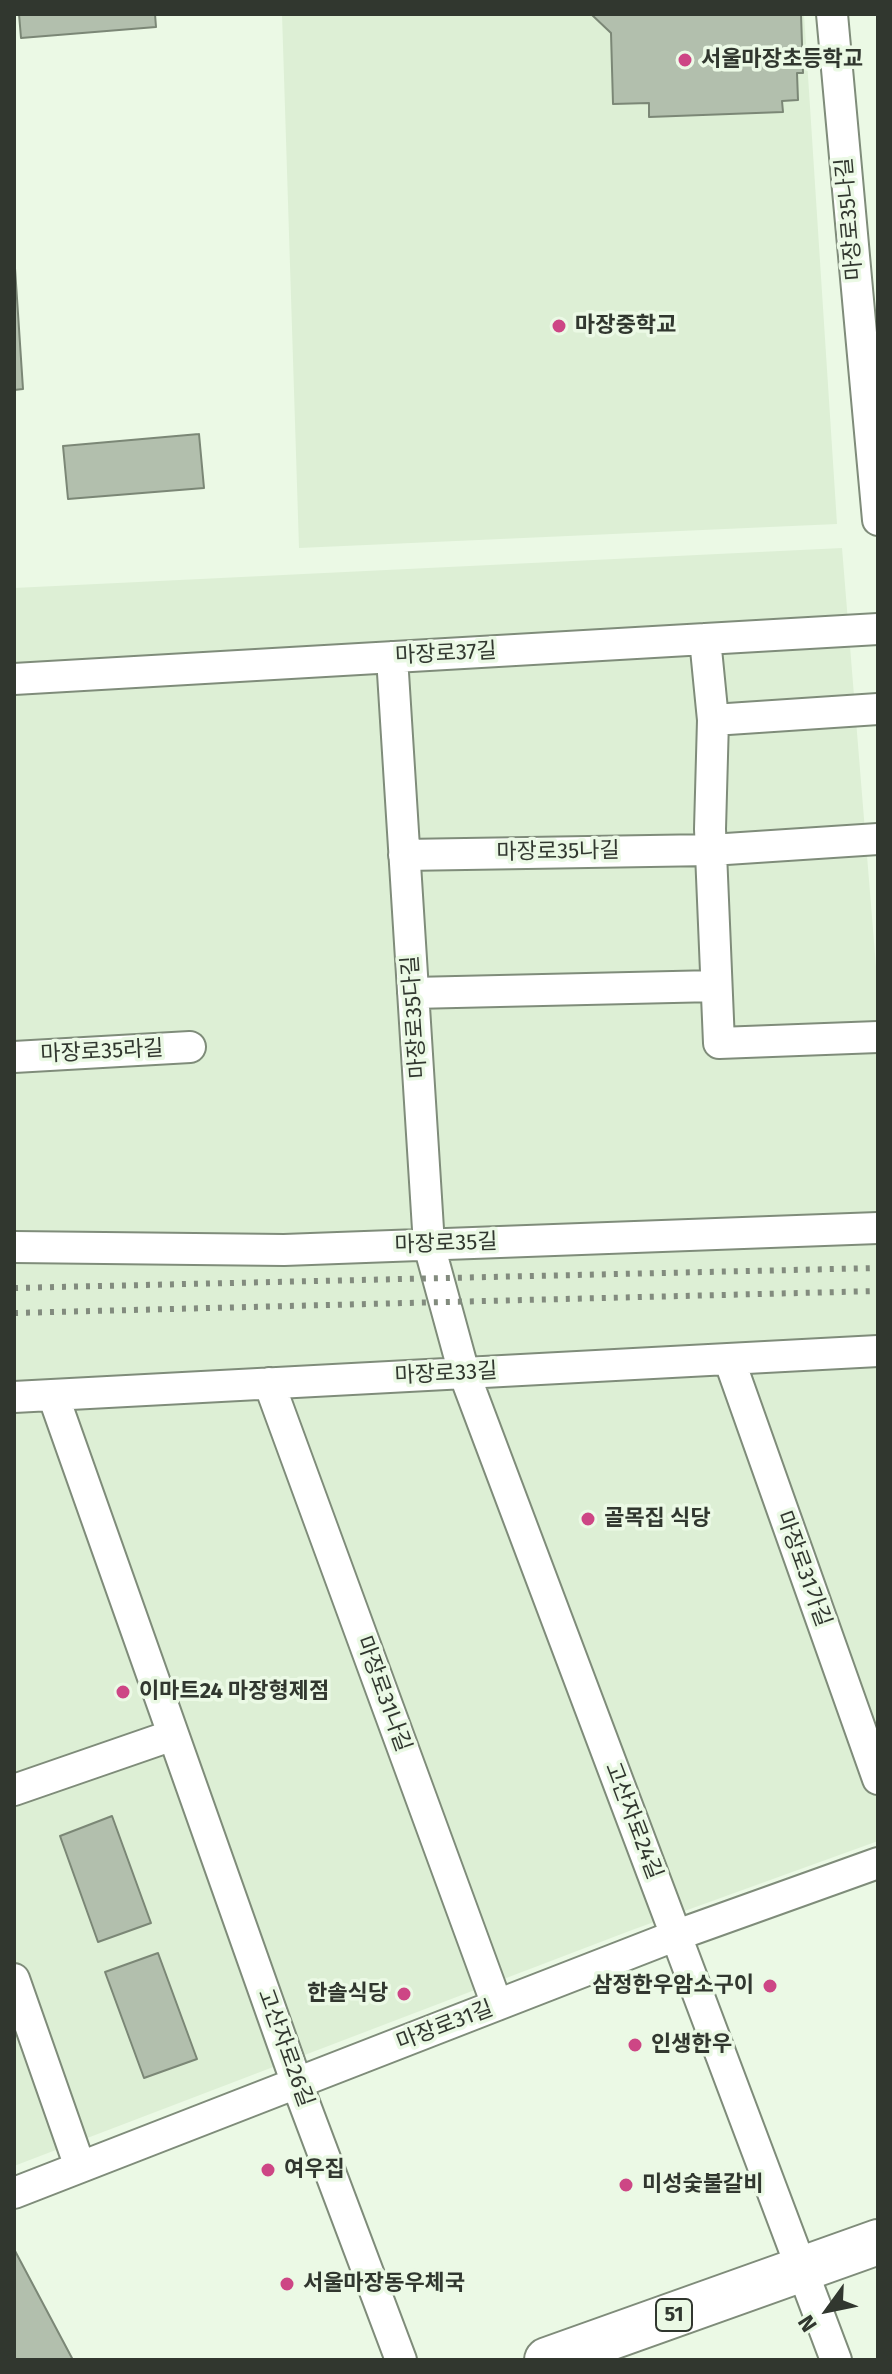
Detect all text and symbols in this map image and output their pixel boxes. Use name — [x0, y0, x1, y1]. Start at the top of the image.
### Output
place label: 서울마장초등학교 — [701, 47, 863, 73]
marker: 서울마장초등학교 — [676, 51, 694, 69]
street label: 마장로35나길 — [831, 156, 869, 282]
place label: 마장중학교 — [575, 313, 676, 339]
marker: 마장중학교 — [550, 317, 568, 335]
street label: 마장로37길 — [395, 638, 497, 670]
street label: 마장로35나길 — [496, 838, 620, 866]
street label: 마장로35다길 — [398, 955, 432, 1079]
street label: 마장로35라길 — [40, 1036, 164, 1068]
street label: 마장로35길 — [394, 1229, 498, 1259]
street label: 마장로33길 — [394, 1358, 498, 1390]
place label: 골목집 식당 — [604, 1506, 710, 1532]
street label: 마장로31가길 — [770, 1508, 836, 1630]
marker: 골목집 식당 — [579, 1510, 597, 1528]
street label: 마장로31나길 — [350, 1633, 416, 1755]
place label: 이마트24 마장형제점 — [139, 1679, 329, 1705]
marker: 이마트24 마장형제점 — [114, 1683, 132, 1701]
street label: 고산자로24길 — [599, 1759, 667, 1883]
place label: 삼정한우암소구이 — [592, 1973, 754, 1999]
marker: 삼정한우암소구이 — [761, 1977, 779, 1995]
place label: 한솔식당 — [307, 1981, 388, 2007]
street label: 고산자로26길 — [251, 1985, 319, 2111]
marker: 한솔식당 — [395, 1985, 413, 2003]
street label: 마장로31길 — [393, 1996, 497, 2056]
place label: 인생한우 — [651, 2032, 732, 2058]
marker: 인생한우 — [626, 2036, 644, 2054]
place label: 여우집 — [284, 2157, 345, 2183]
marker: 여우집 — [259, 2161, 277, 2179]
place label: 미성숯불갈비 — [642, 2172, 763, 2198]
marker: 미성숯불갈비 — [617, 2176, 635, 2194]
north arrow — [788, 2270, 868, 2350]
place label: 서울마장동우체국 — [303, 2271, 465, 2297]
marker: 서울마장동우체국 — [278, 2275, 296, 2293]
road number: 51 — [656, 2299, 692, 2331]
text: N — [792, 2310, 823, 2337]

